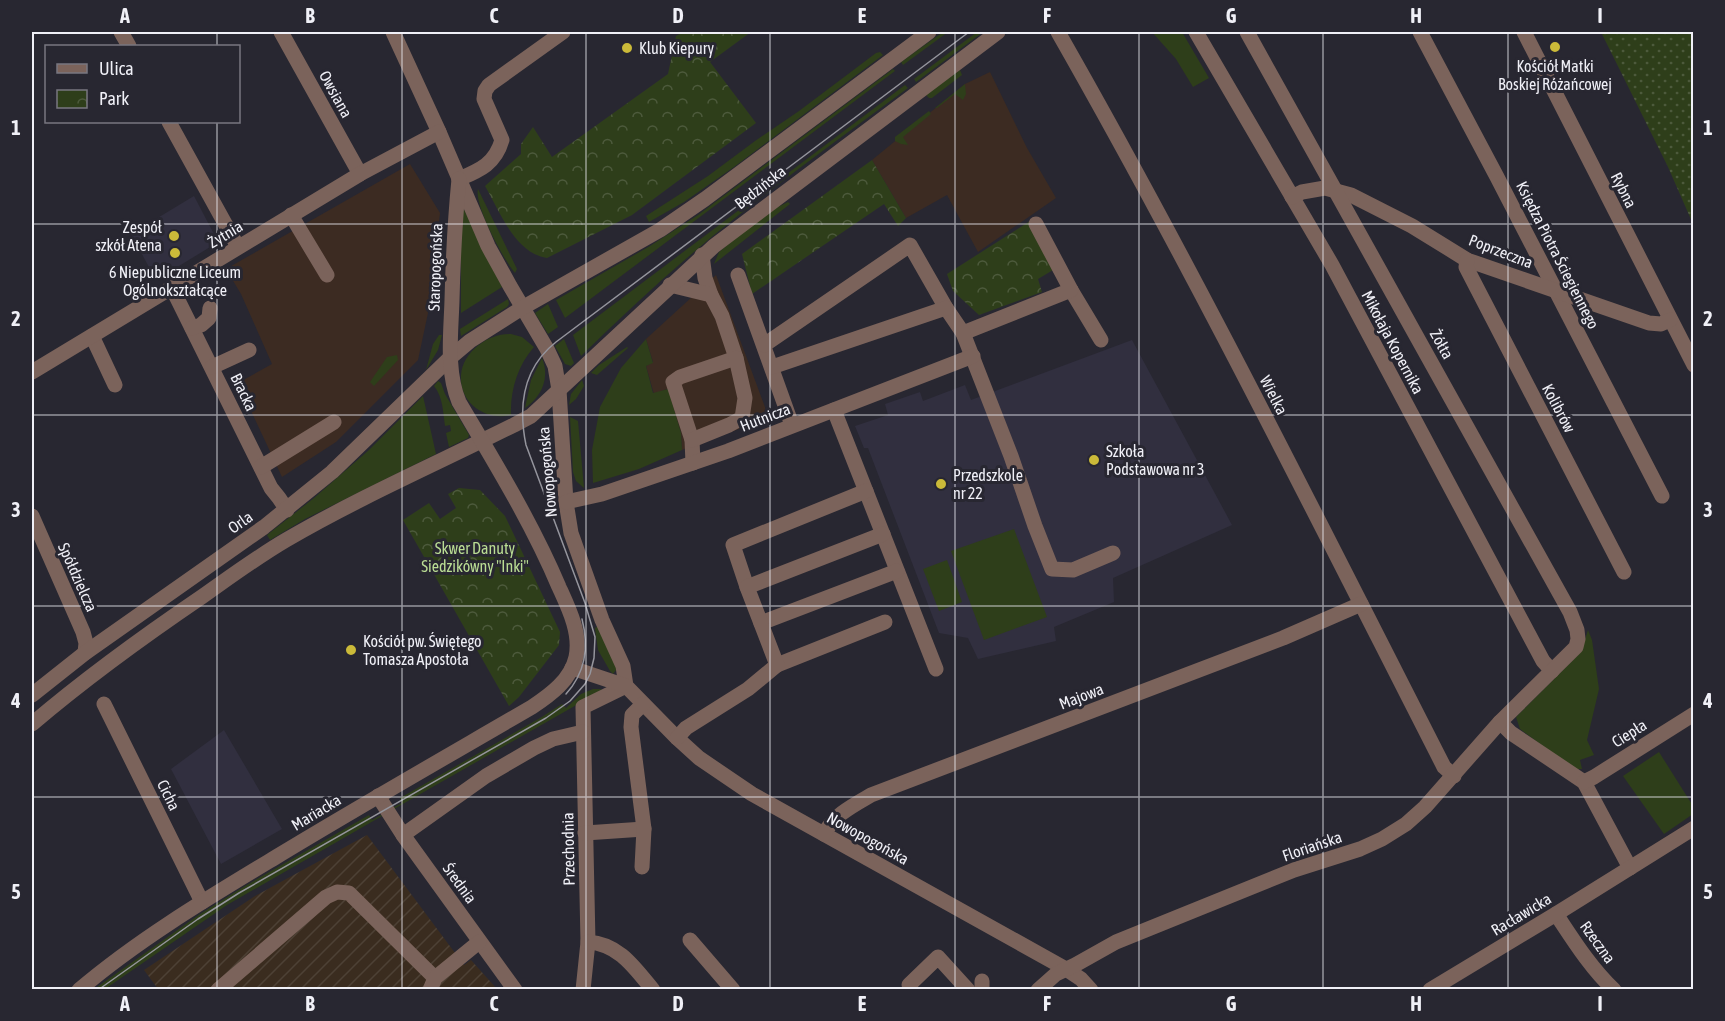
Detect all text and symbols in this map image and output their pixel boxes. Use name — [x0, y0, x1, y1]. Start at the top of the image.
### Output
text: A — [119, 4, 130, 27]
text: B — [305, 4, 315, 27]
text: C — [490, 4, 499, 27]
text: D — [672, 4, 684, 27]
text: E — [858, 4, 867, 27]
text: F — [1043, 4, 1051, 27]
text: G — [1226, 4, 1237, 27]
text: H — [1410, 4, 1422, 27]
text: I — [1597, 4, 1603, 27]
place label: Klub Kiepury — [639, 39, 714, 58]
marker: Kościół Matki Boskiej Różańcowej — [1548, 40, 1562, 54]
marker: Klub Kiepury — [620, 41, 634, 55]
legend — [45, 45, 240, 123]
place label: Kościół Matki Boskiej Różańcowej — [1498, 57, 1612, 94]
text: Ulica — [99, 58, 134, 79]
street label: Owsiana — [316, 67, 356, 121]
text: Park — [99, 88, 129, 109]
text: 1 — [11, 116, 21, 139]
text: 1 — [1703, 116, 1713, 139]
street label: Będzińska — [731, 162, 790, 213]
street label: Rybna — [1607, 169, 1641, 211]
street label: Księdza Piotra Ściegiennego — [1512, 178, 1603, 332]
street label: Żytnia — [204, 217, 246, 252]
place label: Zespół szkół Atena — [95, 218, 163, 254]
street label: Staropogońska — [424, 223, 447, 311]
marker: Zespół szkół Atena — [167, 229, 181, 243]
street label: Poprzeczna — [1466, 231, 1536, 272]
marker: 6 Niepubliczne Liceum Ogólnokształcące — [168, 246, 182, 260]
place label: 6 Niepubliczne Liceum Ogólnokształcące — [109, 263, 241, 300]
street label: Mikołaja Kopernika — [1357, 287, 1428, 397]
text: 2 — [11, 307, 21, 330]
text: 2 — [1703, 307, 1713, 330]
street label: Żółta — [1427, 326, 1457, 362]
street label: Bracka — [227, 370, 261, 414]
street label: Wielka — [1257, 373, 1291, 417]
street label: Kolibrów — [1539, 381, 1579, 436]
street label: Hutnicza — [737, 399, 793, 435]
street label: Nowopogońska — [534, 426, 561, 518]
place label: Szkoła Podstawowa nr 3 — [1106, 442, 1204, 478]
marker: Szkoła Podstawowa nr 3 — [1087, 453, 1101, 467]
place label: Przedszkole nr 22 — [953, 466, 1023, 502]
marker: Przedszkole nr 22 — [934, 477, 948, 491]
text: 3 — [11, 498, 21, 521]
text: 3 — [1703, 498, 1713, 521]
street label: Orla — [224, 507, 256, 537]
park label: Skwer Danuty Siedzikówny "Inki" — [421, 539, 529, 576]
street label: Spółdzielcza — [54, 540, 101, 615]
place label: Kościół pw. Świętego Tomasza Apostoła — [363, 632, 482, 669]
marker: Kościół pw. Świętego Tomasza Apostoła — [344, 643, 358, 657]
street label: Majowa — [1056, 679, 1106, 714]
text: 4 — [10, 689, 21, 712]
text: 4 — [1702, 689, 1713, 712]
street label: Ciepła — [1608, 715, 1650, 751]
street label: Cicha — [154, 777, 184, 813]
street label: Mariacka — [288, 790, 344, 834]
street label: Nowopogońska — [823, 808, 912, 869]
street label: Przechodnia — [558, 812, 578, 886]
street label: Floriańska — [1280, 827, 1344, 865]
street label: Średnia — [439, 859, 481, 907]
text: 5 — [11, 880, 21, 903]
text: 5 — [1703, 880, 1713, 903]
street label: Racławicka — [1488, 889, 1554, 939]
street label: Rzeczna — [1577, 917, 1619, 967]
text: A — [119, 992, 130, 1015]
text: B — [305, 992, 315, 1015]
text: C — [490, 992, 499, 1015]
text: D — [672, 992, 684, 1015]
text: E — [858, 992, 867, 1015]
text: F — [1043, 992, 1051, 1015]
text: G — [1226, 992, 1237, 1015]
text: H — [1410, 992, 1422, 1015]
text: I — [1597, 992, 1603, 1015]

